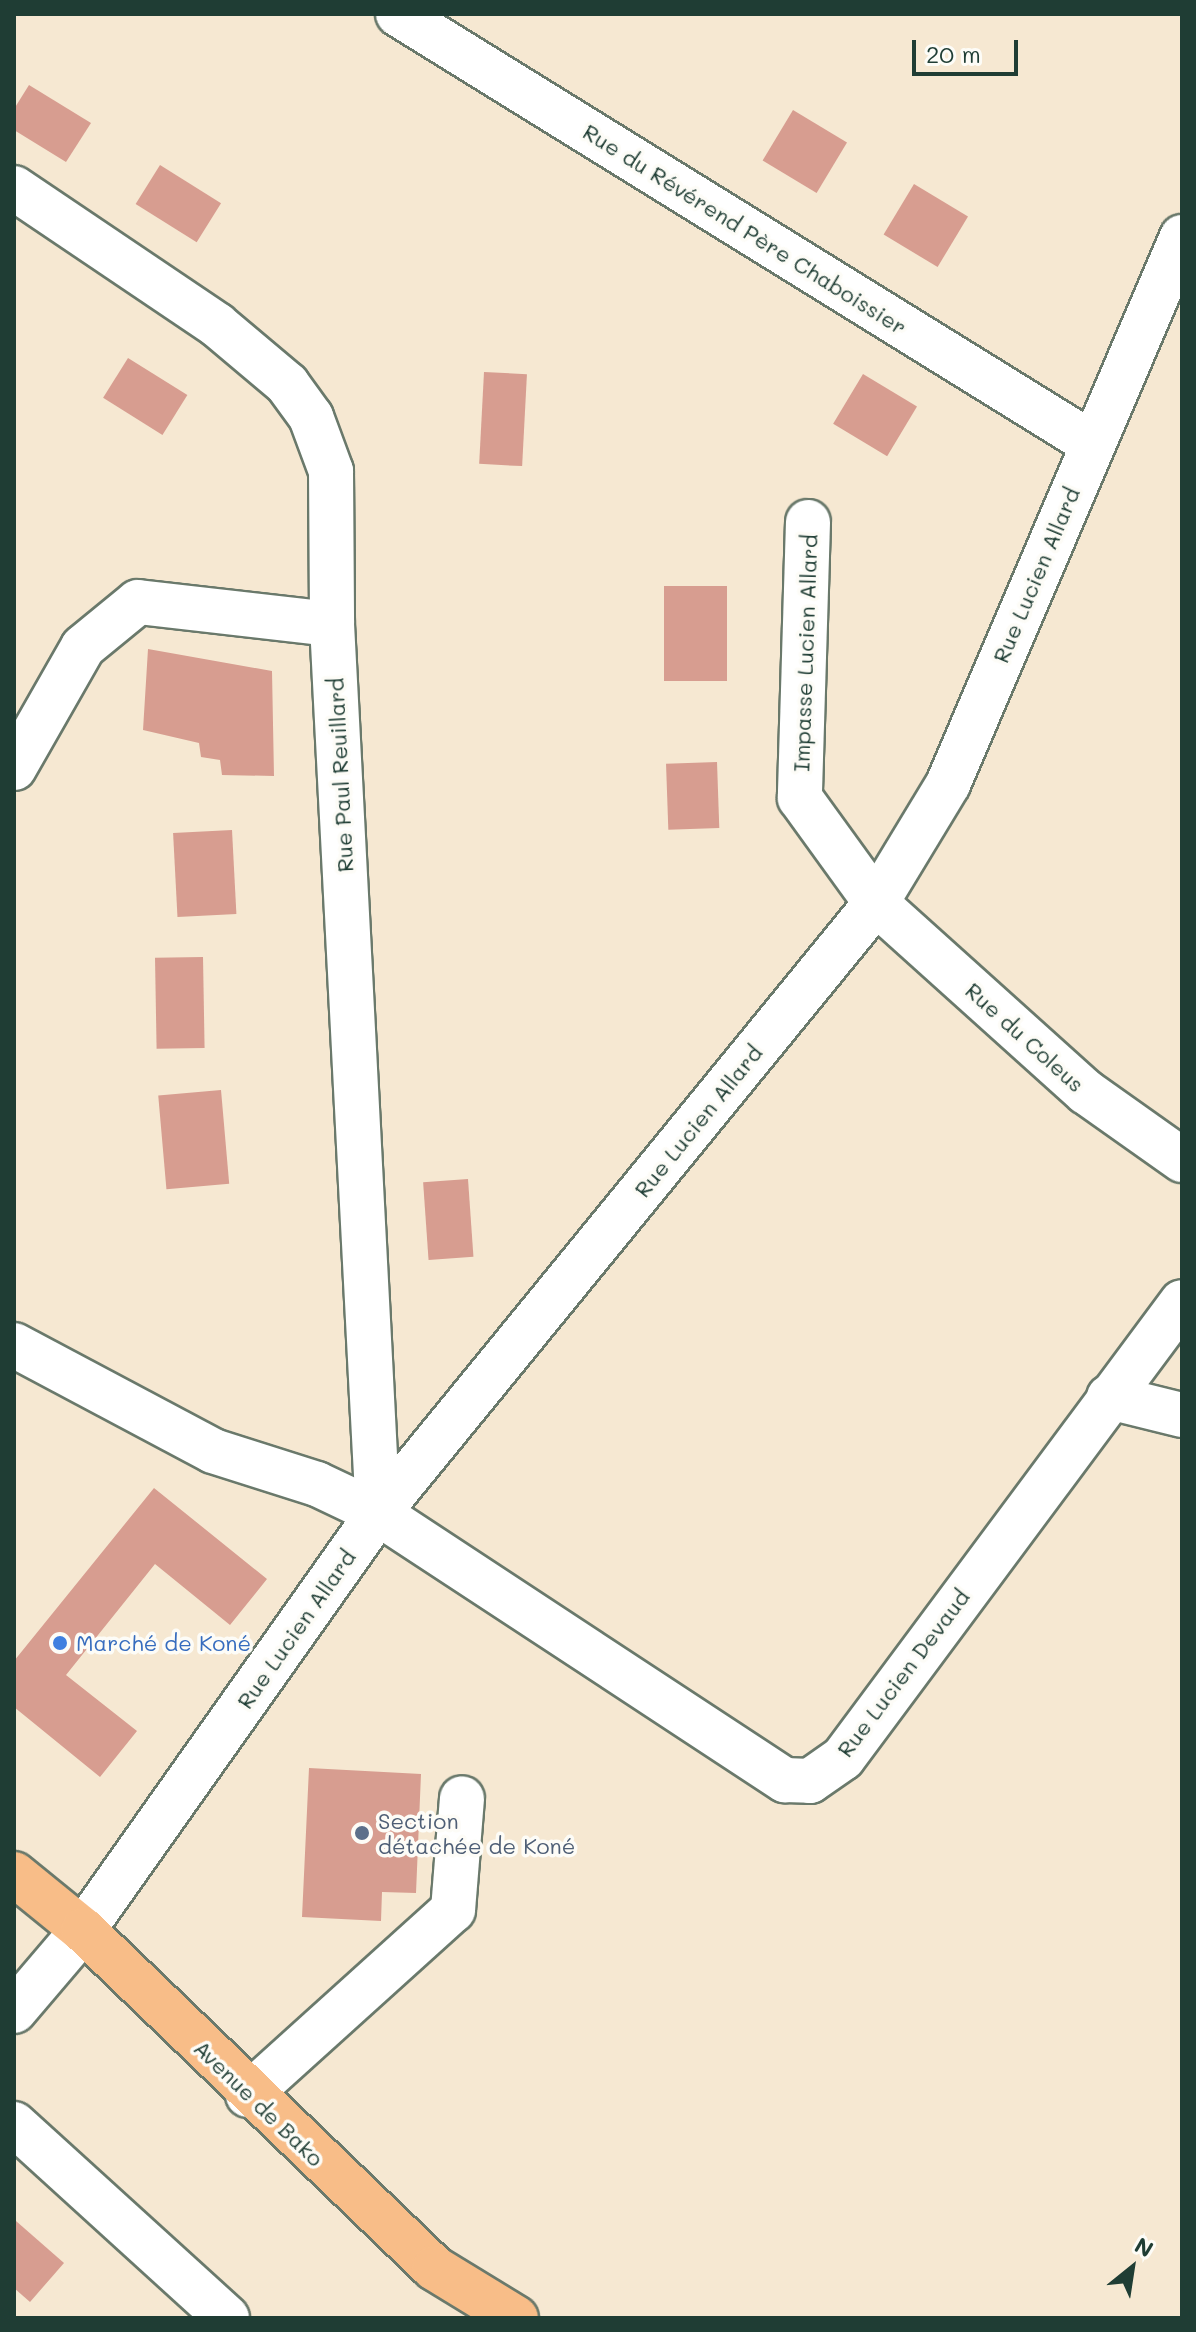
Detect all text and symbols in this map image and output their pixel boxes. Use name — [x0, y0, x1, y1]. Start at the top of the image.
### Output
scale bar — [916, 24, 1022, 74]
text: 20 m — [926, 38, 981, 69]
street label: Rue du Révérend Père Chaboissier — [578, 118, 912, 340]
street label: Rue Lucien Allard — [987, 483, 1085, 667]
street label: Impasse Lucien Allard — [788, 534, 822, 772]
street label: Rue Paul Reuillard — [322, 677, 358, 873]
street label: Rue du Coleus — [960, 977, 1090, 1097]
street label: Rue Lucien Allard — [629, 1040, 767, 1202]
street label: Rue Lucien Allard — [231, 1544, 361, 1714]
street label: Rue Lucien Devaud — [831, 1584, 975, 1762]
place label: Marché de Koné — [76, 1630, 251, 1656]
marker: Marché de Koné — [51, 1634, 69, 1652]
place label: Section détachée de Koné — [378, 1807, 575, 1858]
marker: Section détachée de Koné — [353, 1824, 371, 1842]
street label: Avenue de Bako — [189, 2035, 329, 2171]
north arrow — [1092, 2228, 1172, 2308]
text: N — [1130, 2230, 1159, 2264]

